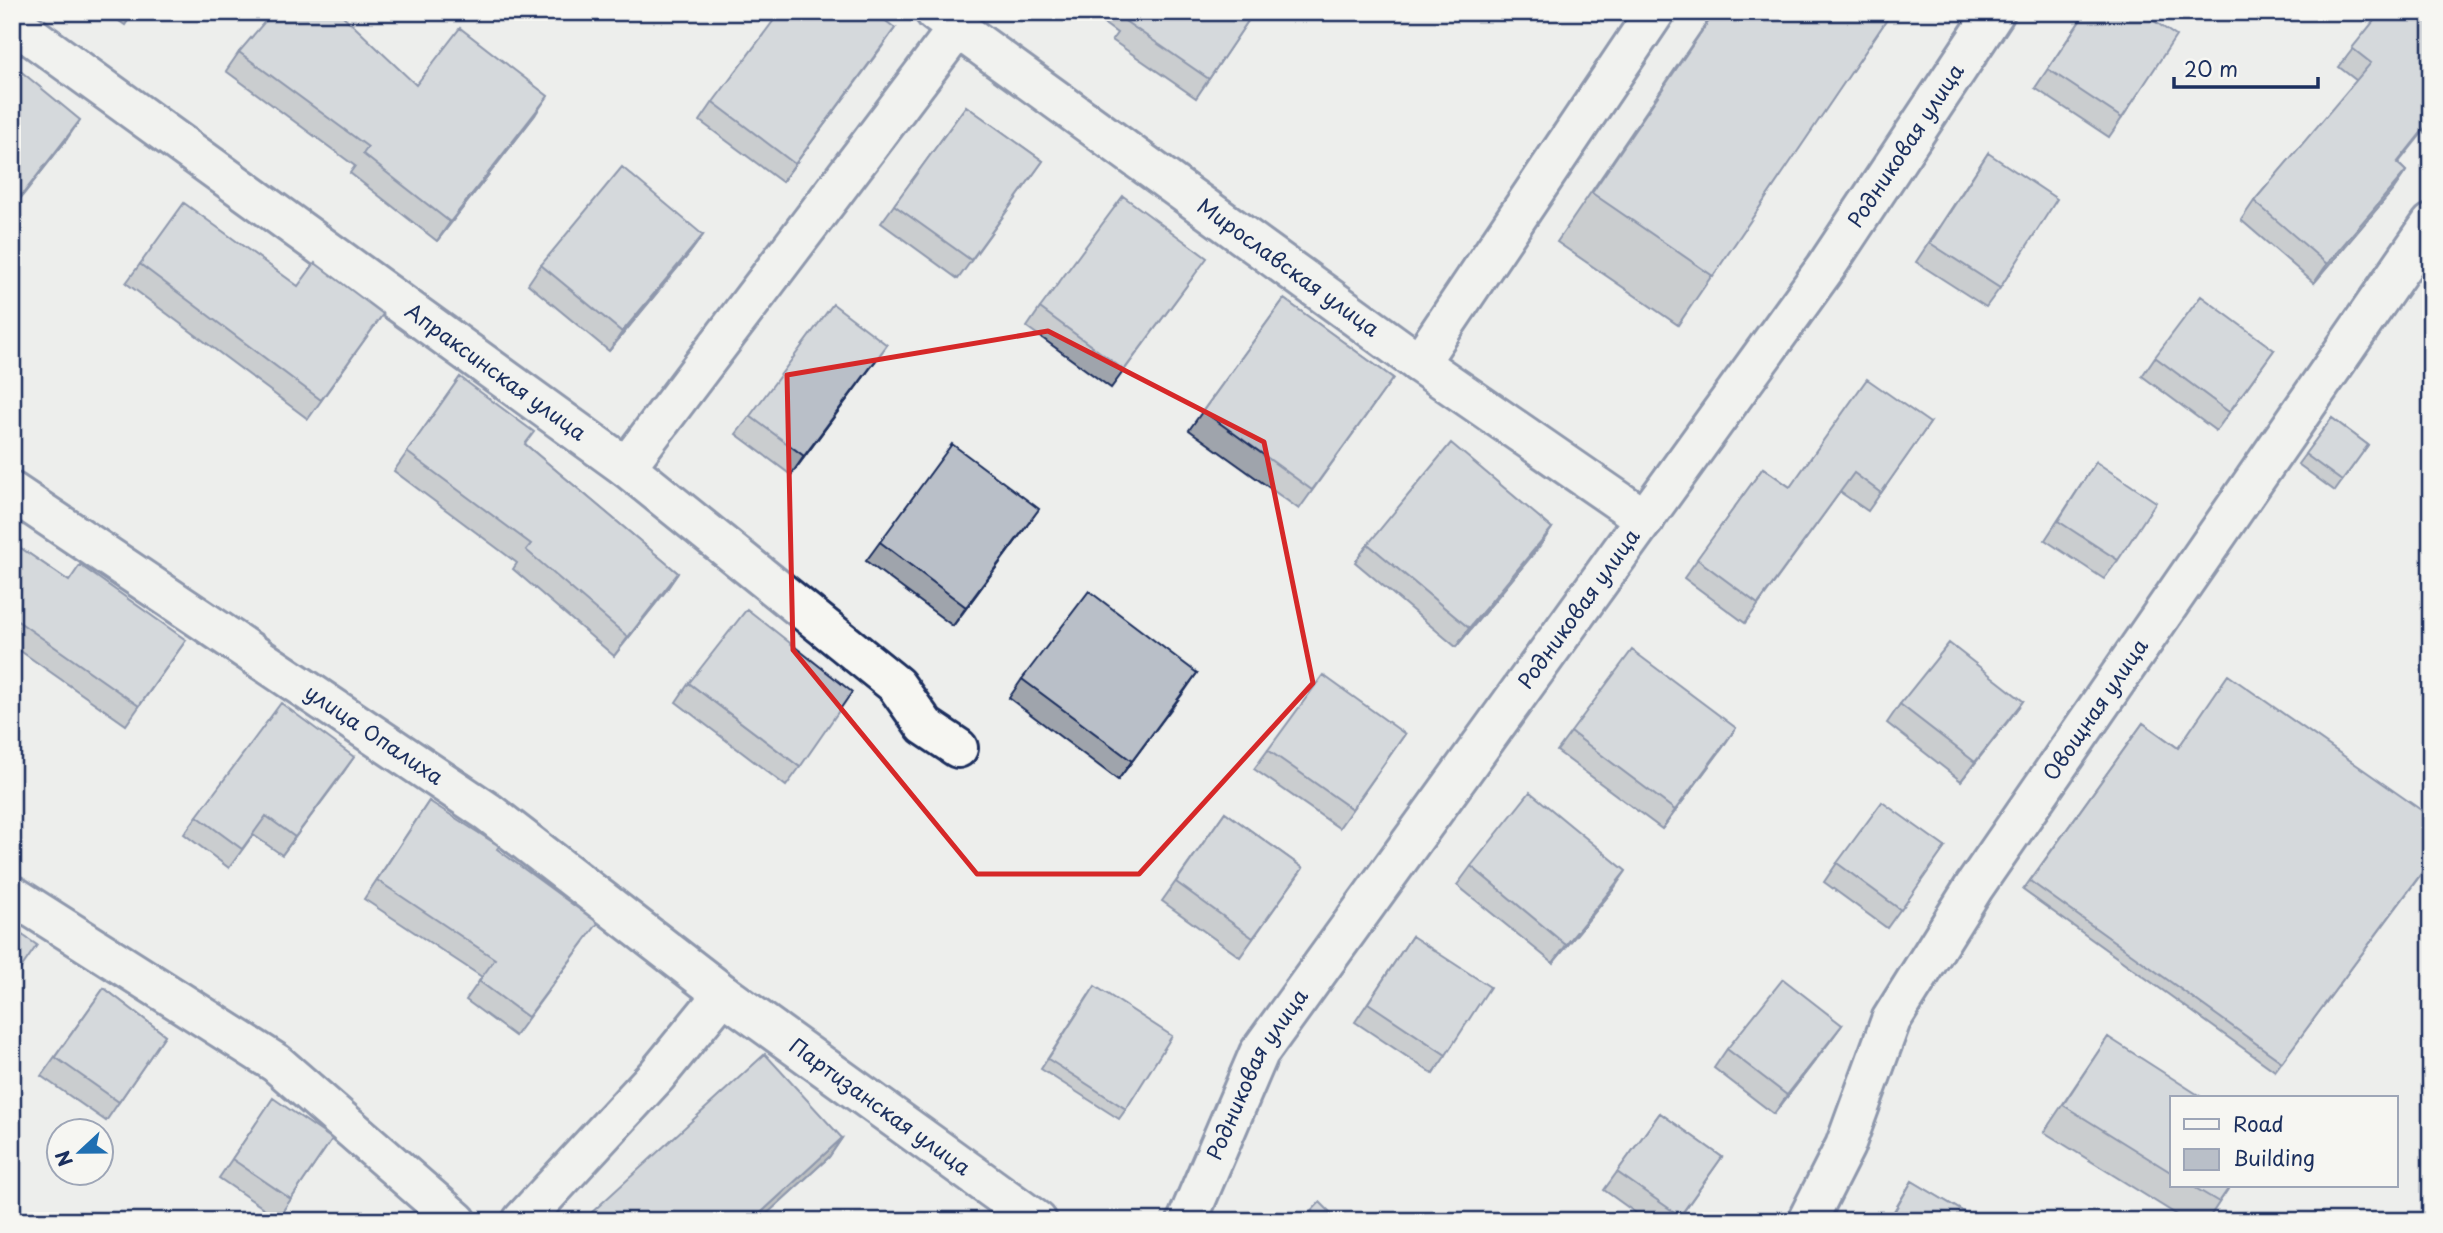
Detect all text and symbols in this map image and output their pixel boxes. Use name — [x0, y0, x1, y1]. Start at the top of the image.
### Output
scale bar — [2174, 46, 2317, 90]
text: 20 m — [2184, 52, 2238, 84]
street label: Родниковая улица — [1838, 56, 1971, 233]
street label: Мирославская улица — [1191, 189, 1388, 344]
street label: Апраксинская улица — [399, 294, 594, 448]
street label: Родниковая улица — [1509, 521, 1647, 695]
street label: Овощная улица — [2034, 631, 2155, 786]
street label: улица Опалиха — [299, 675, 451, 792]
street label: Родниковая улица — [1197, 980, 1315, 1164]
street label: Партизанская улица — [783, 1029, 979, 1183]
legend — [2170, 1096, 2398, 1188]
text: Road — [2233, 1107, 2284, 1139]
north arrow — [46, 1118, 116, 1188]
text: Building — [2233, 1141, 2315, 1173]
text: N — [48, 1147, 79, 1171]

